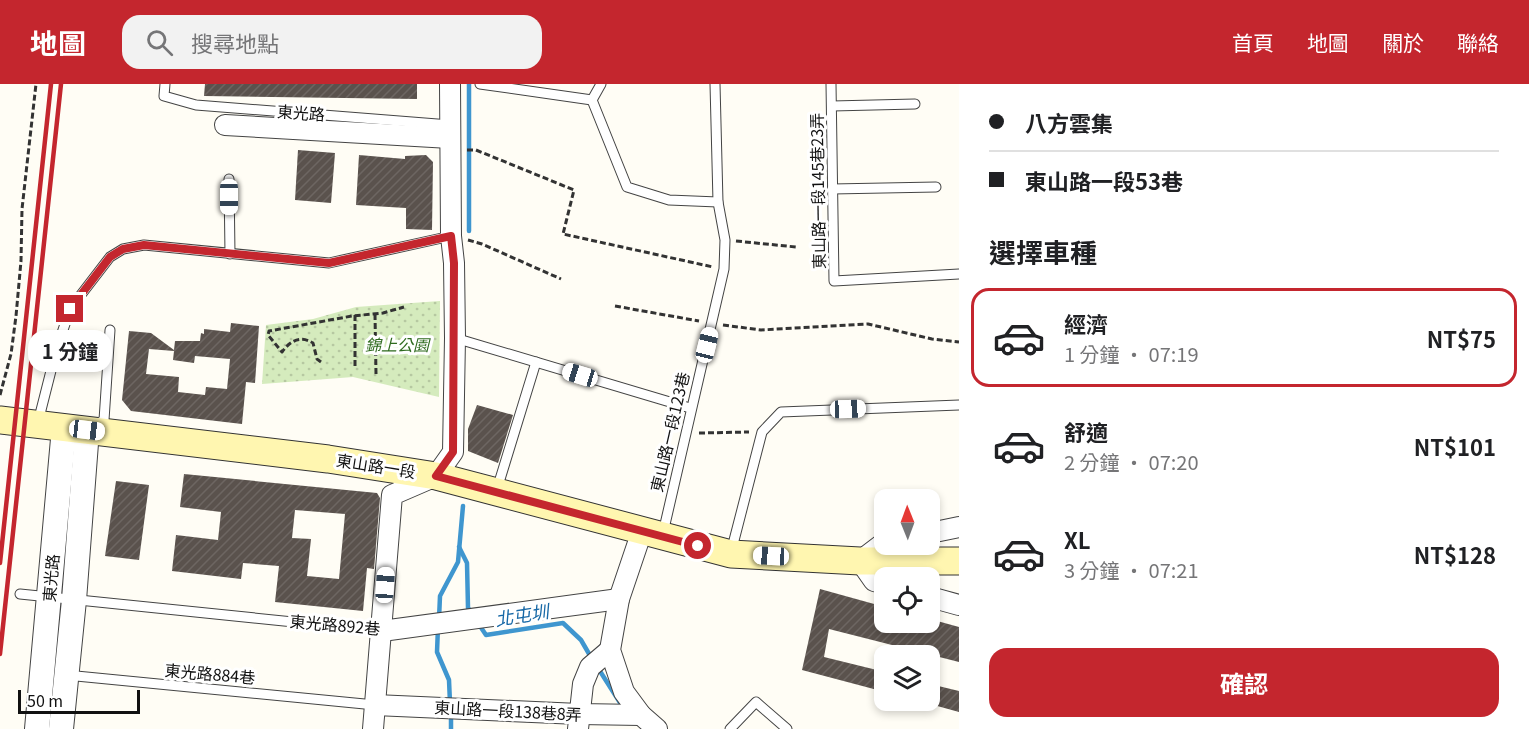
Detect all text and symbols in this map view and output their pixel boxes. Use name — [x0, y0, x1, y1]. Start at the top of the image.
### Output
search box — [122, 15, 542, 69]
text: 地圖 — [30, 22, 86, 62]
icon: search — [143, 26, 176, 59]
text: 搜尋地點 — [191, 26, 279, 58]
text: 首頁 — [1232, 27, 1274, 57]
text: 地圖 — [1307, 27, 1349, 57]
text: 關於 — [1382, 27, 1424, 57]
text: 聯絡 — [1457, 27, 1499, 57]
street label: 東光路 — [276, 98, 326, 126]
text: 八方雲集 — [1025, 106, 1113, 138]
street label: 東山路一段145巷23弄 — [804, 113, 830, 269]
text: 東山路一段53巷 — [1025, 164, 1183, 196]
car — [220, 179, 238, 215]
text: 選擇車種 — [989, 232, 1097, 271]
route end — [56, 295, 83, 322]
text: 經濟 — [1064, 307, 1108, 339]
icon: car — [992, 311, 1046, 365]
text: NT$75 — [1427, 322, 1496, 354]
car — [694, 325, 720, 365]
callout: 1 分鐘 — [28, 330, 112, 372]
park label: 錦上公園 — [365, 332, 431, 356]
text: 1 分鐘 — [42, 336, 98, 365]
text: 1 分鐘 · 07:19 — [1064, 339, 1199, 368]
car — [560, 361, 600, 389]
street label: 東山路一段123巷 — [644, 369, 695, 494]
car — [830, 399, 866, 419]
text: 舒適 — [1064, 415, 1108, 447]
car — [68, 419, 106, 441]
icon: car — [992, 419, 1046, 473]
text: NT$101 — [1414, 430, 1496, 462]
street label: 東山路一段 — [335, 447, 418, 483]
text: 2 分鐘 · 07:20 — [1064, 447, 1199, 476]
north arrow — [874, 489, 940, 555]
map controls — [874, 489, 940, 711]
text: XL — [1064, 523, 1091, 555]
icon: car — [992, 527, 1046, 581]
route start — [684, 532, 711, 559]
text: NT$128 — [1414, 538, 1496, 570]
car — [753, 546, 789, 566]
street label: 東光路 — [36, 553, 64, 603]
text: 3 分鐘 · 07:21 — [1064, 555, 1199, 584]
car — [375, 566, 395, 604]
button: locate — [874, 567, 940, 633]
water label: 北屯圳 — [493, 596, 553, 631]
street label: 東光路892巷 — [289, 608, 381, 640]
button: layers — [874, 645, 940, 711]
button: 確認 — [989, 648, 1499, 717]
street label: 東光路884巷 — [164, 657, 256, 689]
scale bar — [18, 687, 140, 714]
text: 50 m — [27, 688, 63, 712]
street label: 東山路一段138巷8弄 — [434, 694, 582, 726]

